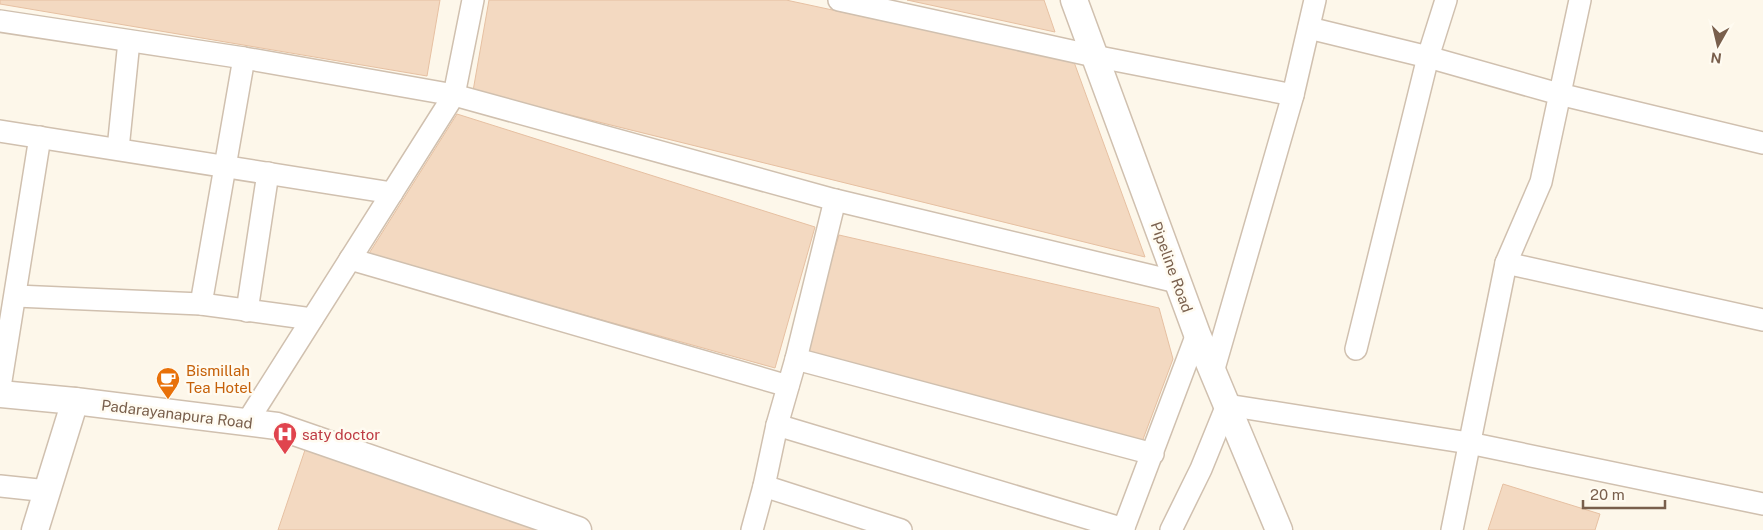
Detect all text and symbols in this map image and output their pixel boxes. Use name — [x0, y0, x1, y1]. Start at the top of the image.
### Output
north arrow — [1693, 20, 1743, 70]
text: N — [1710, 49, 1723, 67]
street label: Pipeline Road — [1148, 219, 1196, 315]
place label: Bismillah Tea Hotel — [186, 362, 252, 396]
cafe icon: Bismillah Tea Hotel — [155, 366, 181, 400]
street label: Padarayanapura Road — [100, 396, 254, 432]
hospital icon: saty doctor — [272, 421, 298, 455]
place label: saty doctor — [302, 426, 380, 443]
scale bar — [1583, 478, 1666, 510]
text: 20 m — [1590, 486, 1625, 503]

